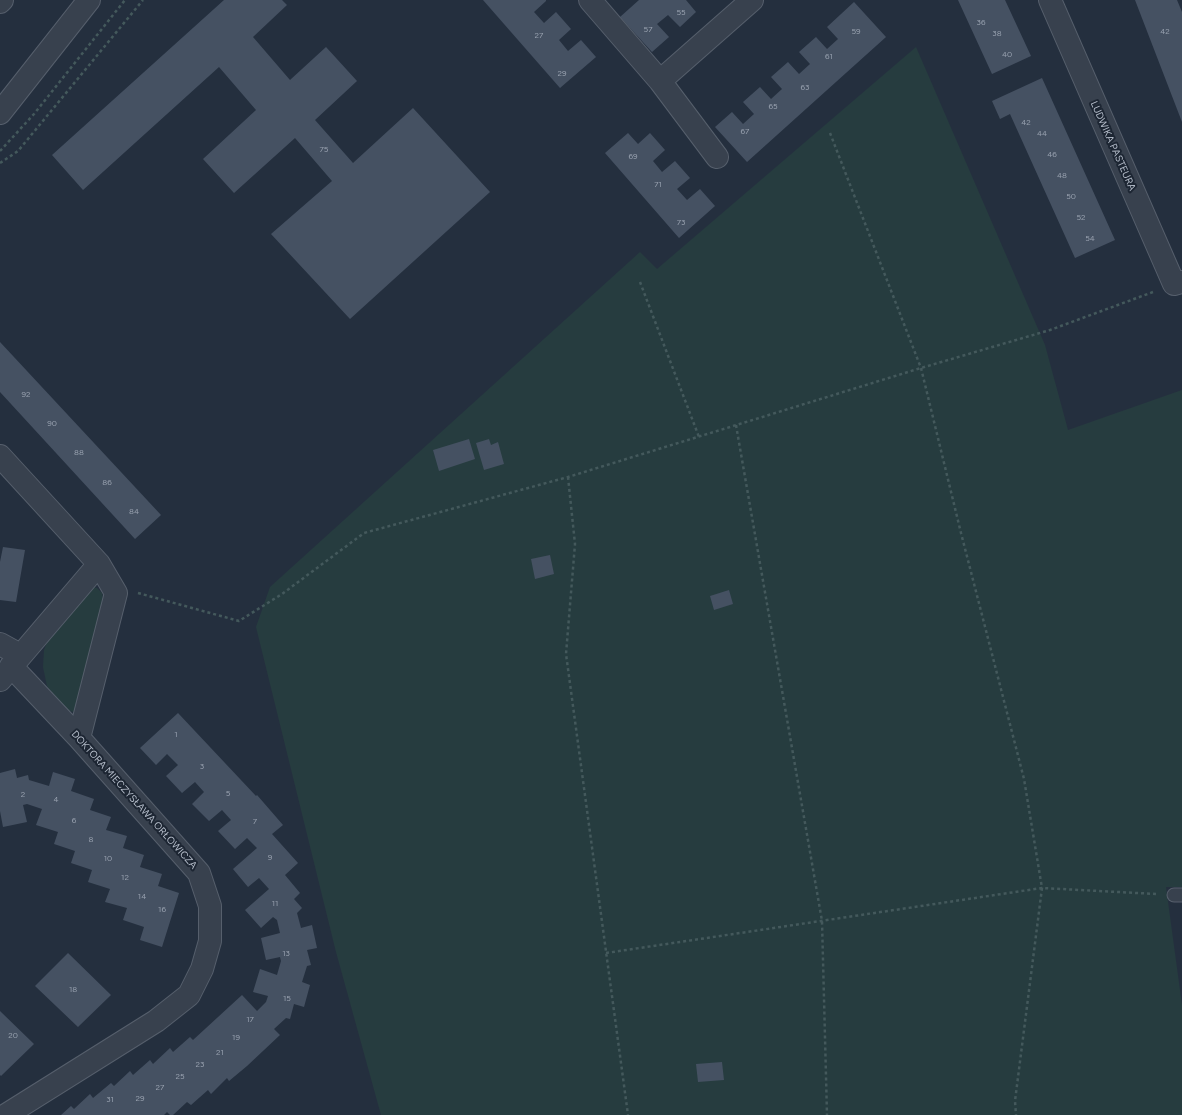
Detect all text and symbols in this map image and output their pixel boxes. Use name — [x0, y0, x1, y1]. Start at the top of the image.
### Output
house number: 55 — [676, 8, 686, 18]
house number: 36 — [977, 18, 985, 28]
house number: 57 — [644, 25, 652, 35]
house number: 59 — [851, 27, 861, 37]
house number: 42 — [1160, 27, 1170, 37]
house number: 38 — [992, 29, 1002, 39]
house number: 27 — [535, 31, 543, 41]
house number: 40 — [1002, 50, 1012, 60]
house number: 61 — [825, 52, 833, 62]
house number: 29 — [558, 69, 566, 79]
house number: 63 — [801, 83, 809, 93]
street label: LUDWIKA PASTEURA — [1088, 99, 1138, 193]
house number: 65 — [768, 102, 778, 112]
house number: 42 — [1021, 118, 1031, 128]
house number: 67 — [741, 127, 749, 137]
house number: 44 — [1037, 129, 1047, 139]
house number: 75 — [320, 145, 328, 155]
house number: 46 — [1047, 150, 1057, 160]
house number: 69 — [628, 152, 638, 162]
house number: 48 — [1057, 171, 1067, 181]
house number: 71 — [654, 180, 662, 190]
house number: 50 — [1066, 192, 1076, 202]
house number: 52 — [1076, 213, 1086, 223]
house number: 73 — [677, 218, 685, 228]
house number: 54 — [1085, 234, 1095, 244]
house number: 92 — [22, 390, 30, 400]
house number: 90 — [47, 419, 57, 429]
house number: 88 — [74, 448, 84, 458]
house number: 86 — [102, 478, 112, 488]
house number: 84 — [129, 507, 139, 517]
street label: DOKTORA MIECZYSŁAWA ORŁOWICZA — [69, 728, 199, 872]
house number: 1 — [174, 730, 178, 740]
house number: 3 — [200, 762, 204, 772]
house number: 5 — [226, 789, 230, 799]
house number: 2 — [21, 790, 25, 800]
house number: 4 — [54, 795, 58, 805]
house number: 6 — [72, 816, 76, 826]
house number: 7 — [253, 817, 257, 827]
house number: 8 — [89, 835, 93, 845]
house number: 9 — [268, 853, 272, 863]
house number: 10 — [104, 854, 112, 864]
house number: 12 — [121, 873, 129, 883]
house number: 14 — [138, 892, 146, 902]
house number: 11 — [272, 899, 278, 909]
house number: 16 — [158, 905, 166, 915]
house number: 13 — [282, 949, 290, 959]
house number: 18 — [69, 985, 77, 995]
house number: 15 — [283, 994, 291, 1004]
house number: 17 — [246, 1015, 254, 1025]
house number: 20 — [8, 1031, 18, 1041]
house number: 19 — [232, 1033, 240, 1043]
house number: 21 — [216, 1048, 224, 1058]
house number: 23 — [196, 1060, 204, 1070]
house number: 25 — [175, 1072, 185, 1082]
house number: 27 — [156, 1083, 164, 1093]
house number: 29 — [136, 1094, 144, 1104]
house number: 31 — [106, 1095, 114, 1105]

